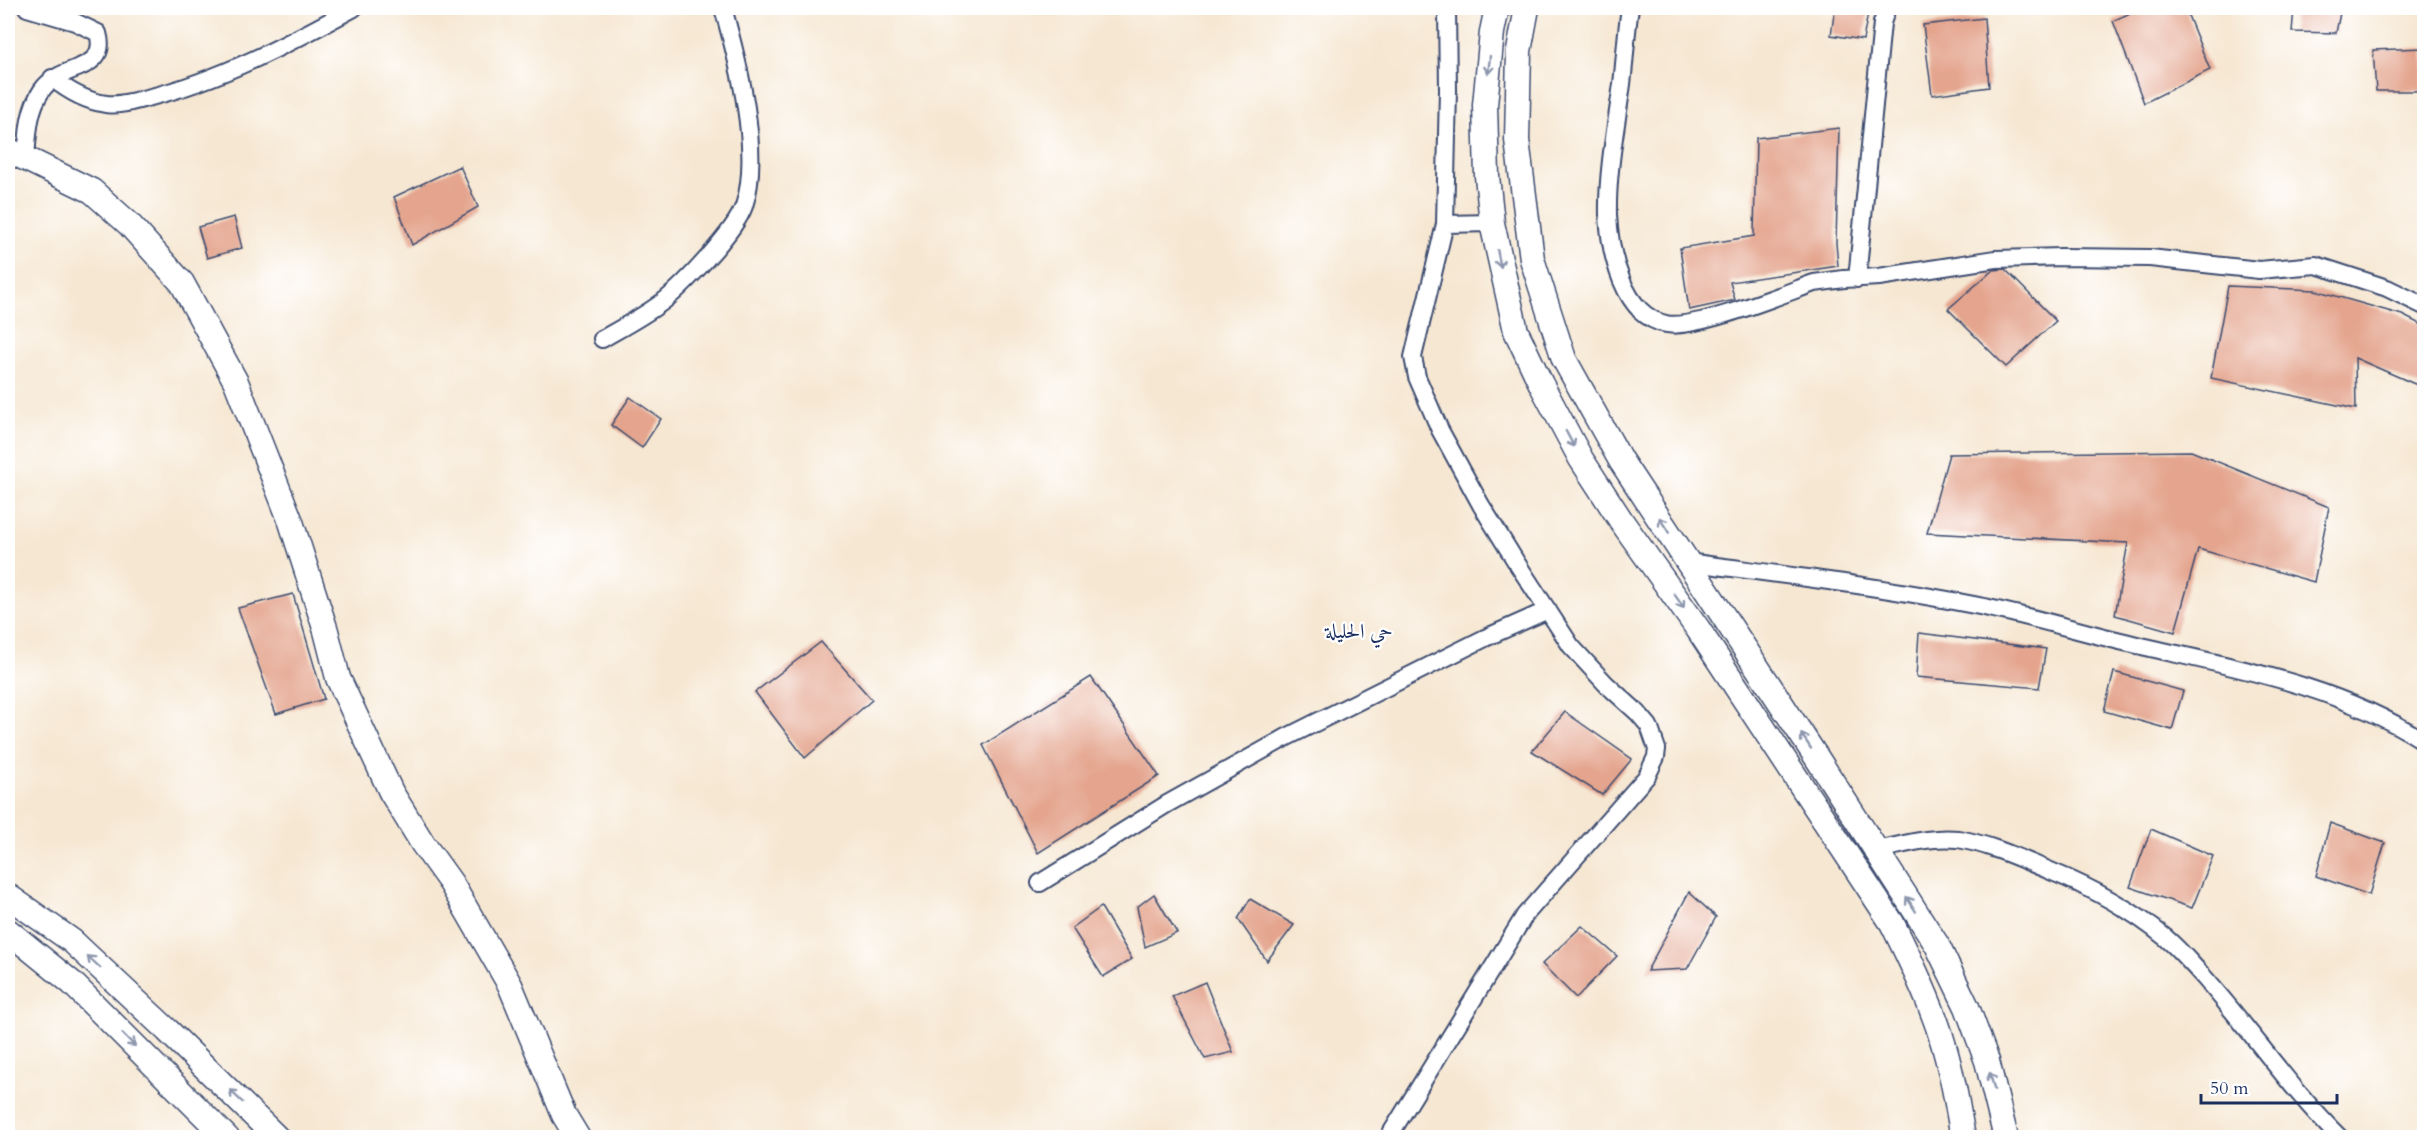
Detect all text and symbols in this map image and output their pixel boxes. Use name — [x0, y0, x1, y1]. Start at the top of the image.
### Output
one-way arrow — [1483, 55, 1494, 75]
one-way arrow — [1494, 249, 1505, 268]
one-way arrow — [1564, 430, 1576, 447]
one-way arrow — [1657, 517, 1669, 534]
one-way arrow — [1673, 593, 1685, 609]
district label: حي الحليلة — [1324, 617, 1393, 648]
one-way arrow — [1799, 732, 1812, 749]
one-way arrow — [1905, 896, 1917, 913]
one-way arrow — [87, 955, 102, 969]
one-way arrow — [122, 1033, 137, 1047]
scale bar — [2201, 1067, 2338, 1105]
one-way arrow — [1986, 1072, 1997, 1091]
text: 50 m — [2210, 1076, 2249, 1101]
one-way arrow — [228, 1089, 243, 1103]

